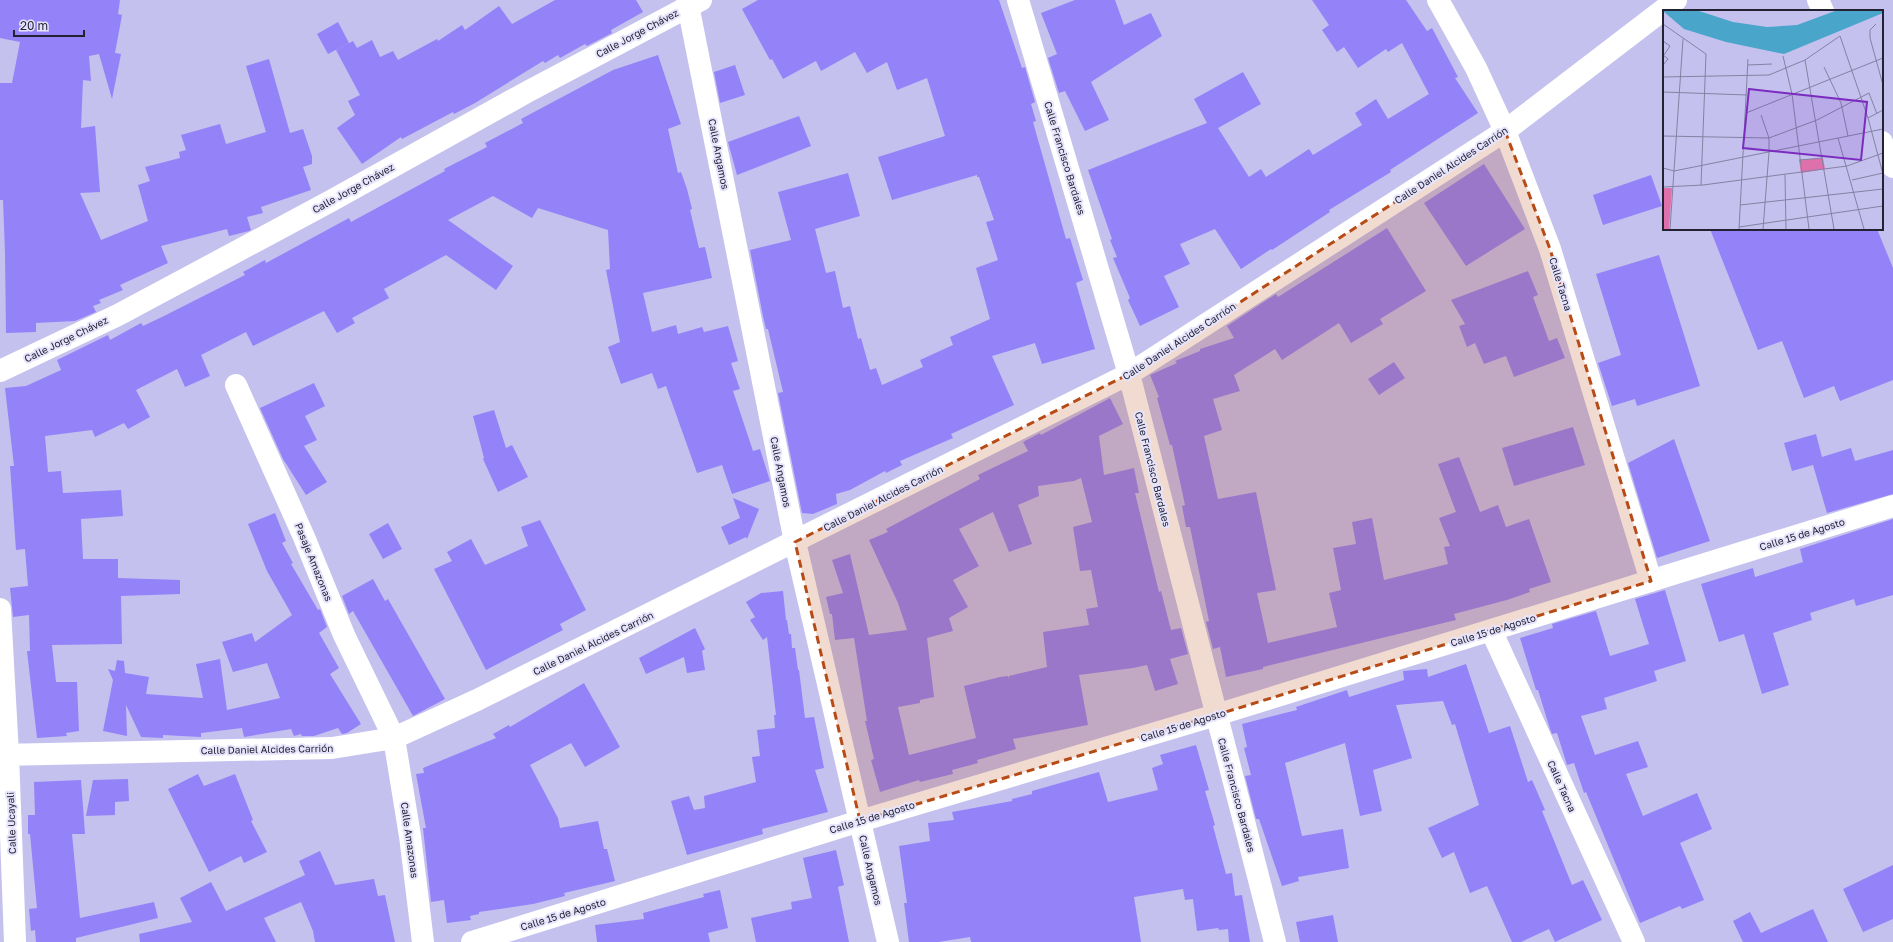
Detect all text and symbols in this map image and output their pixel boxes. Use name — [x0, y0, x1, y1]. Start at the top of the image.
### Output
street label: Calle Jorge Chávez — [594, 6, 680, 60]
inset map — [1663, 10, 1883, 230]
scale bar — [14, 12, 84, 38]
text: 20 m — [20, 18, 48, 33]
street label: Calle Francisco Bardales — [1042, 100, 1088, 216]
street label: Calle Angamos — [706, 118, 732, 190]
street label: Calle Daniel Alcides Carrión — [1392, 124, 1510, 206]
street label: Calle Jorge Chávez — [310, 161, 396, 215]
street label: Calle Tacna — [1547, 256, 1575, 312]
street label: Calle Daniel Alcides Carrión — [1120, 300, 1238, 382]
street label: Calle Jorge Chávez — [22, 314, 110, 364]
street label: Calle Francisco Bardales — [1133, 410, 1173, 528]
street label: Calle Angamos — [768, 436, 794, 508]
street label: Calle Daniel Alcides Carrión — [821, 463, 945, 533]
street label: Calle 15 de Agosto — [1758, 515, 1846, 553]
street label: Pasaje Amazonas — [293, 521, 335, 603]
street label: Calle Daniel Alcides Carrión — [531, 609, 655, 677]
street label: Calle 15 de Agosto — [1449, 611, 1537, 649]
street label: Calle 15 de Agosto — [1139, 706, 1227, 744]
street label: Calle Francisco Bardales — [1216, 736, 1258, 854]
street label: Calle Daniel Alcides Carrión — [201, 742, 333, 756]
street label: Calle Tacna — [1545, 758, 1579, 814]
street label: Calle Ucayali — [4, 792, 18, 854]
street label: Calle 15 de Agosto — [828, 798, 916, 836]
street label: Calle Amazonas — [399, 801, 421, 879]
street label: Calle Angamos — [857, 834, 885, 906]
street label: Calle 15 de Agosto — [519, 895, 607, 933]

